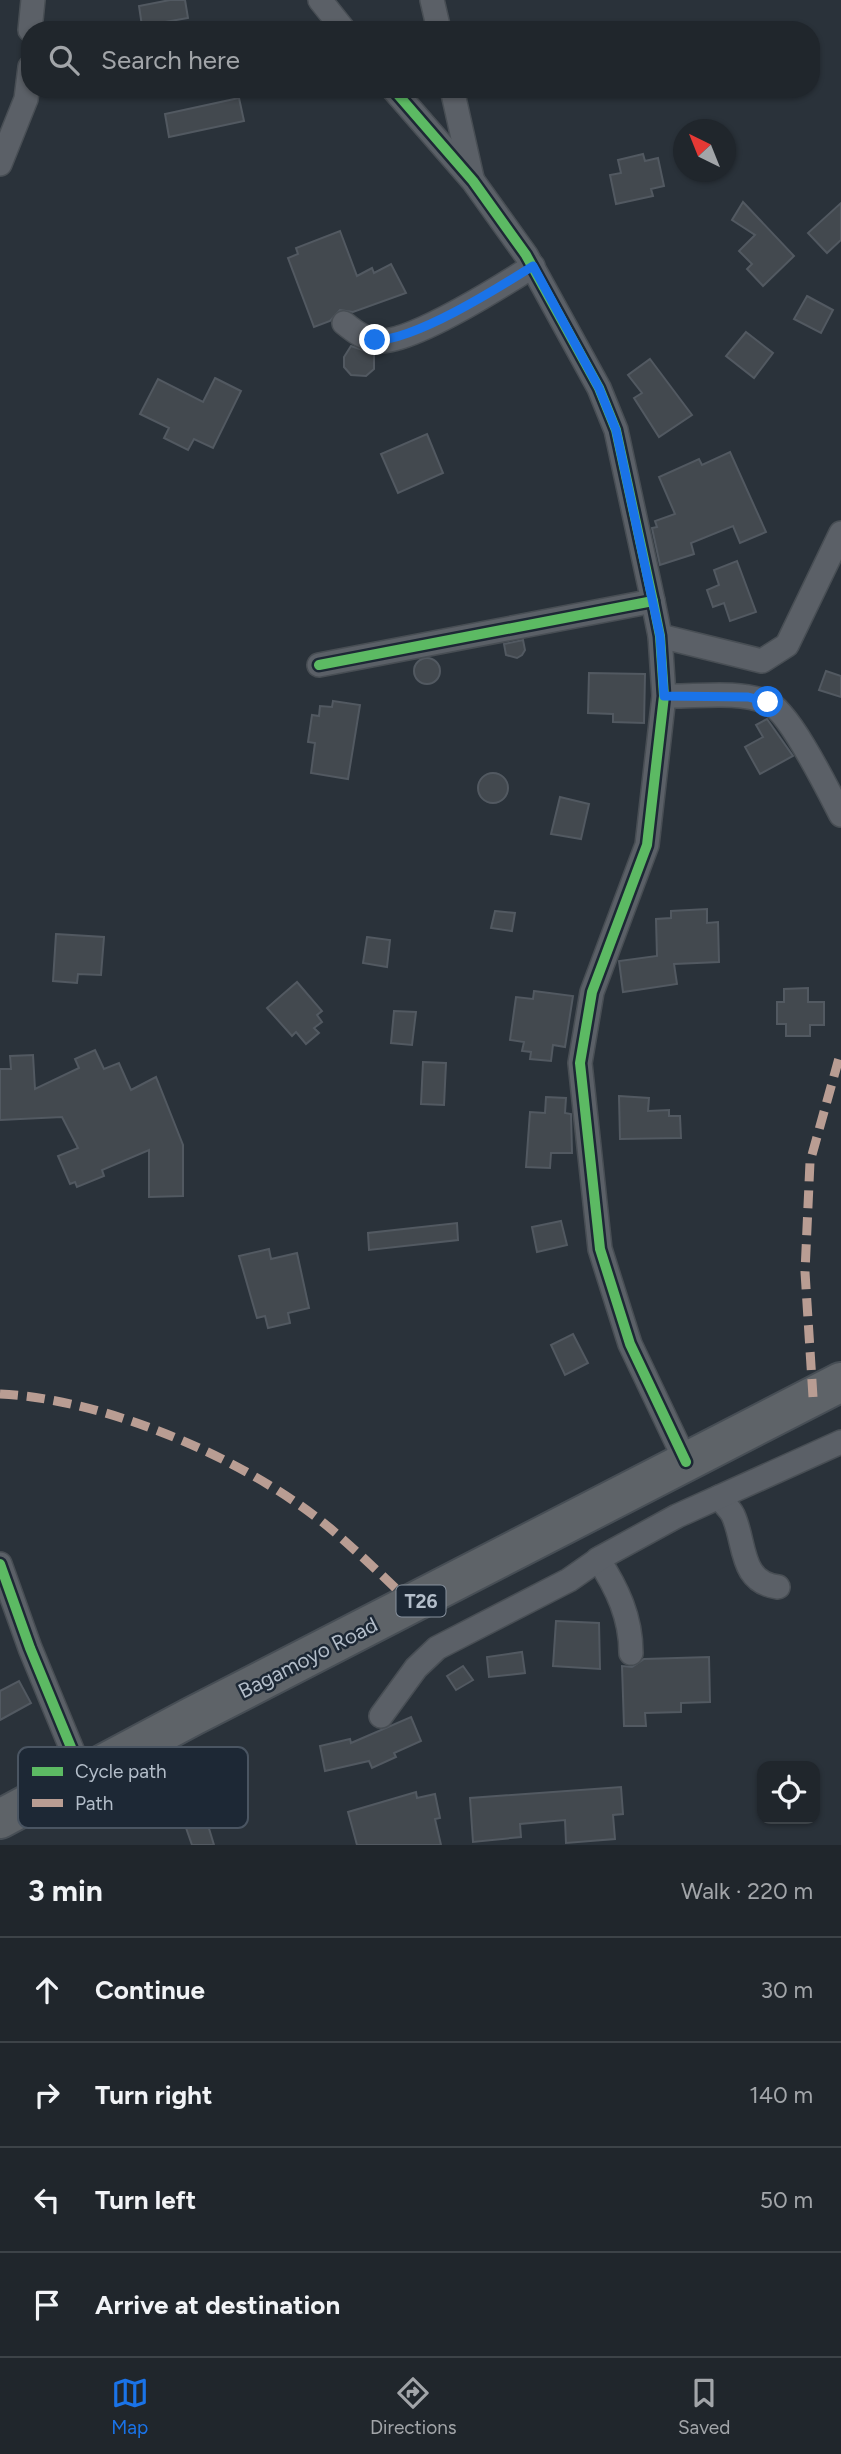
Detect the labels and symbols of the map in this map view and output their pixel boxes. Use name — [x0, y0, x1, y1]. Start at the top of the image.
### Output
north arrow — [673, 119, 736, 182]
route end — [359, 324, 390, 355]
route start — [752, 686, 783, 717]
road number: T26 — [396, 1586, 446, 1616]
street label: Bagamoyo Road — [234, 1612, 382, 1703]
legend — [18, 1747, 248, 1828]
text: Cycle path — [75, 1760, 167, 1783]
text: Path — [75, 1792, 113, 1815]

